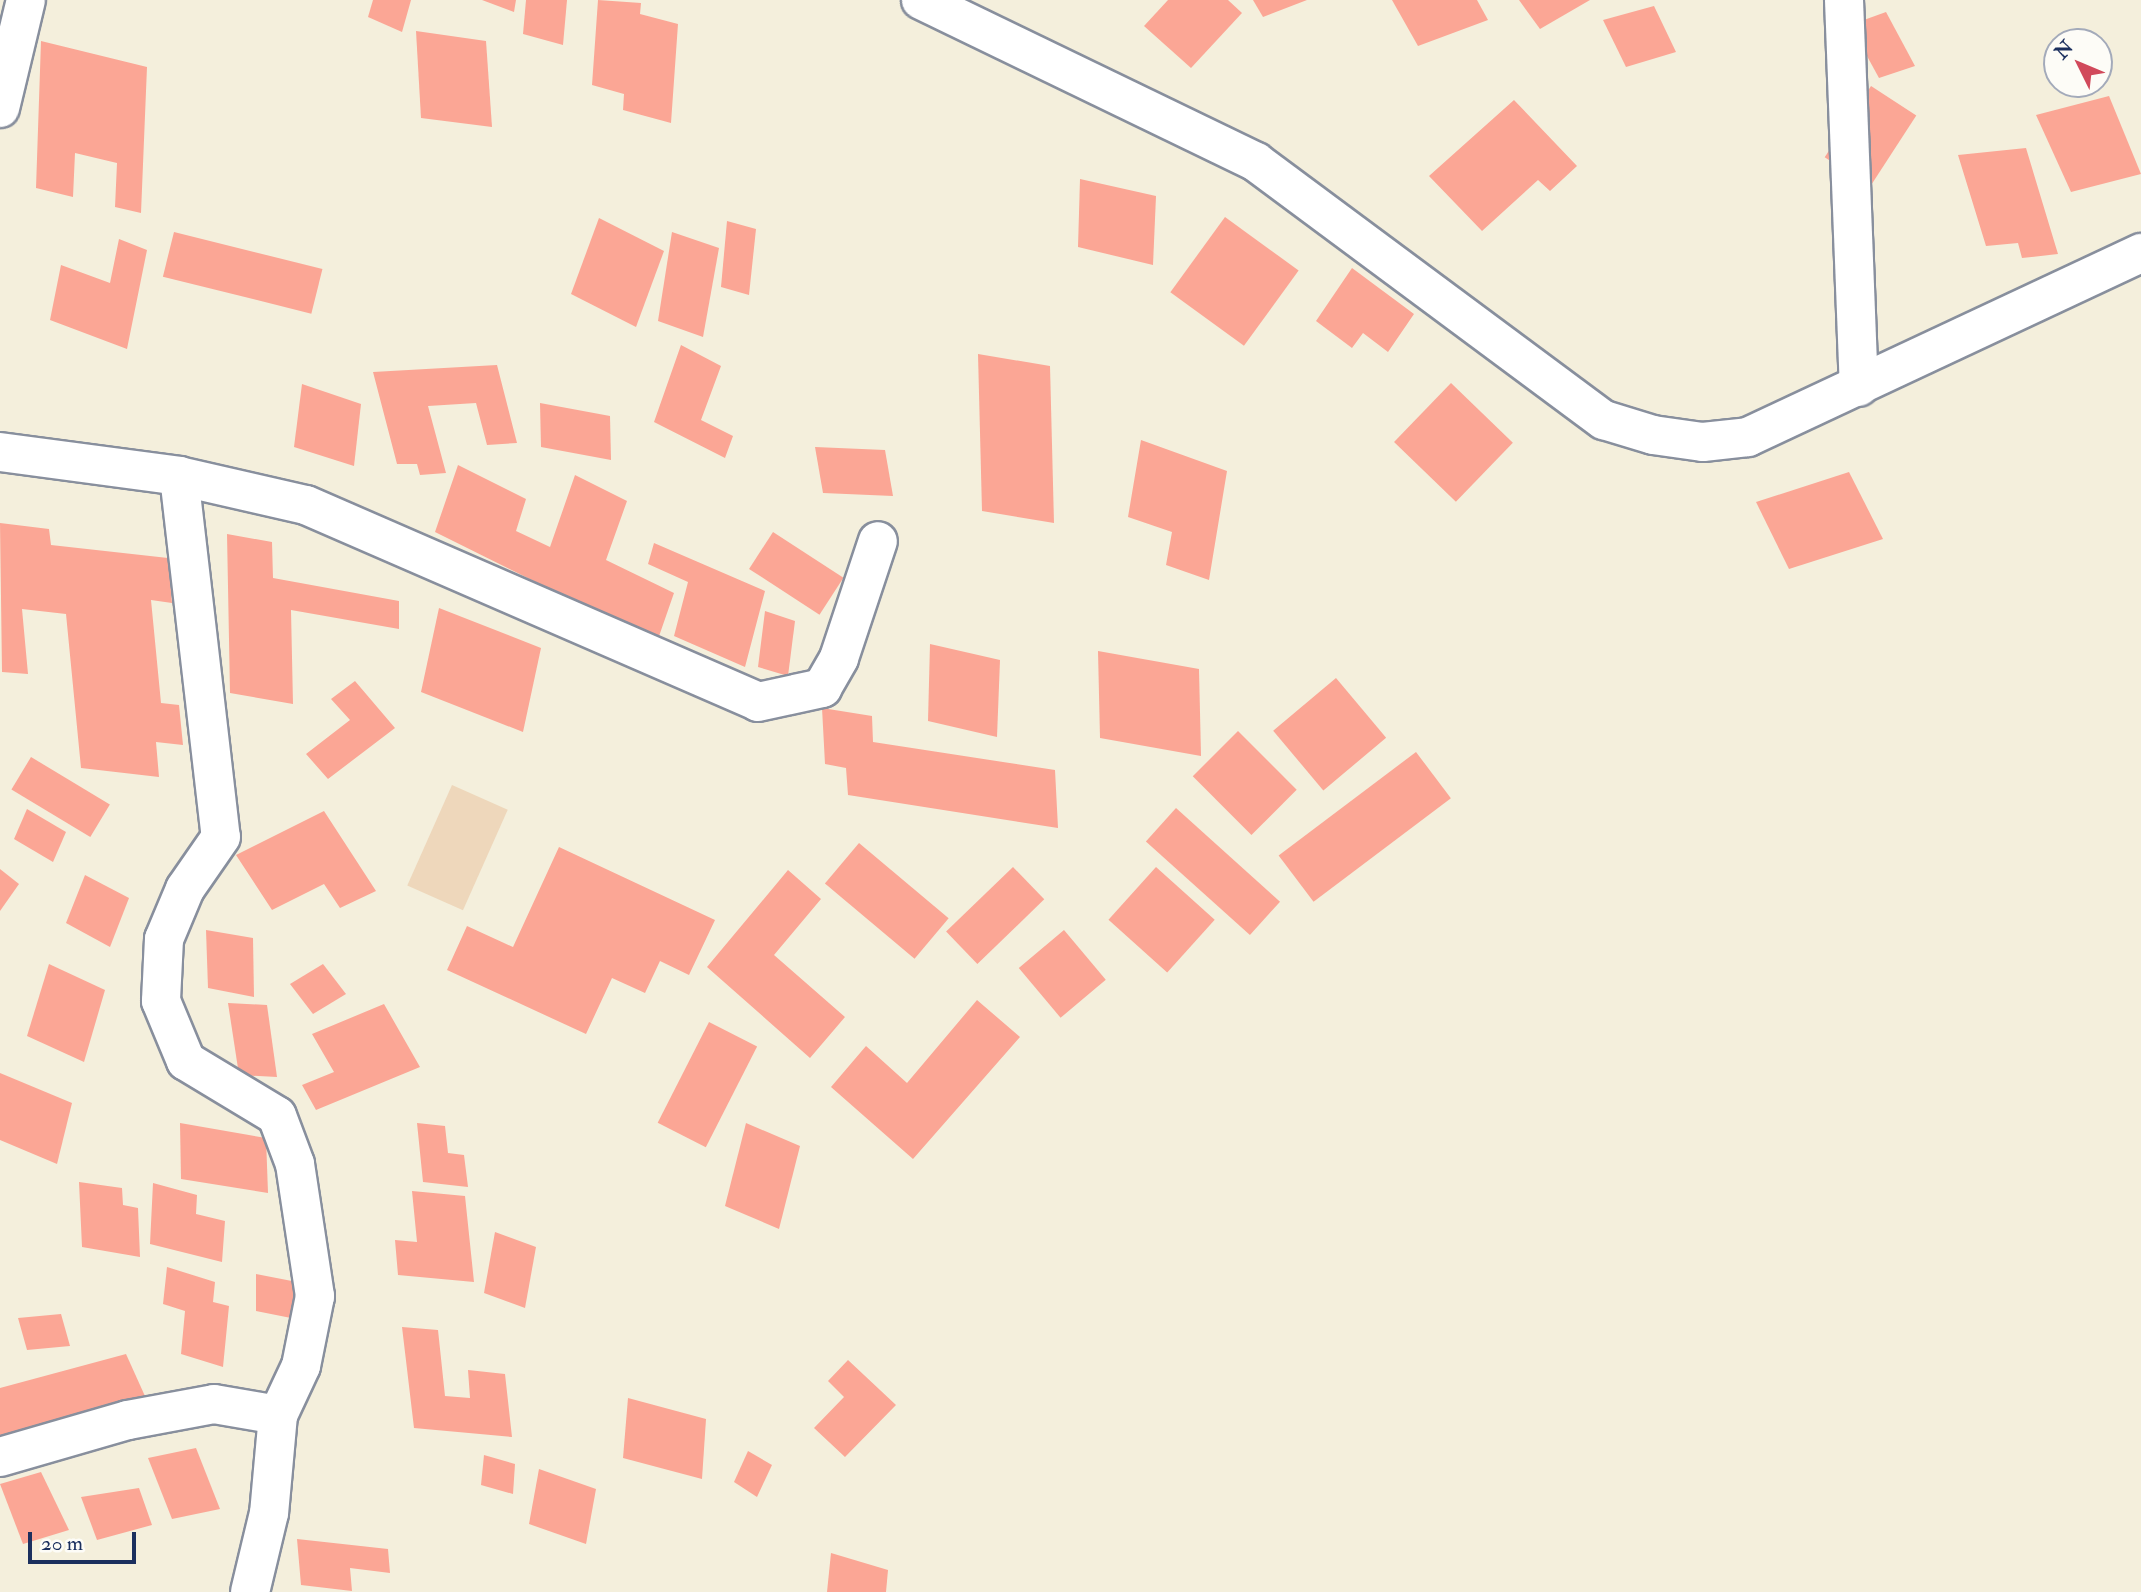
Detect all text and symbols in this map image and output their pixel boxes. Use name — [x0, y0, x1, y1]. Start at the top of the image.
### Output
north arrow — [2043, 28, 2113, 98]
text: N — [2050, 36, 2079, 64]
scale bar — [32, 1518, 140, 1562]
text: 20 m — [41, 1530, 83, 1557]

